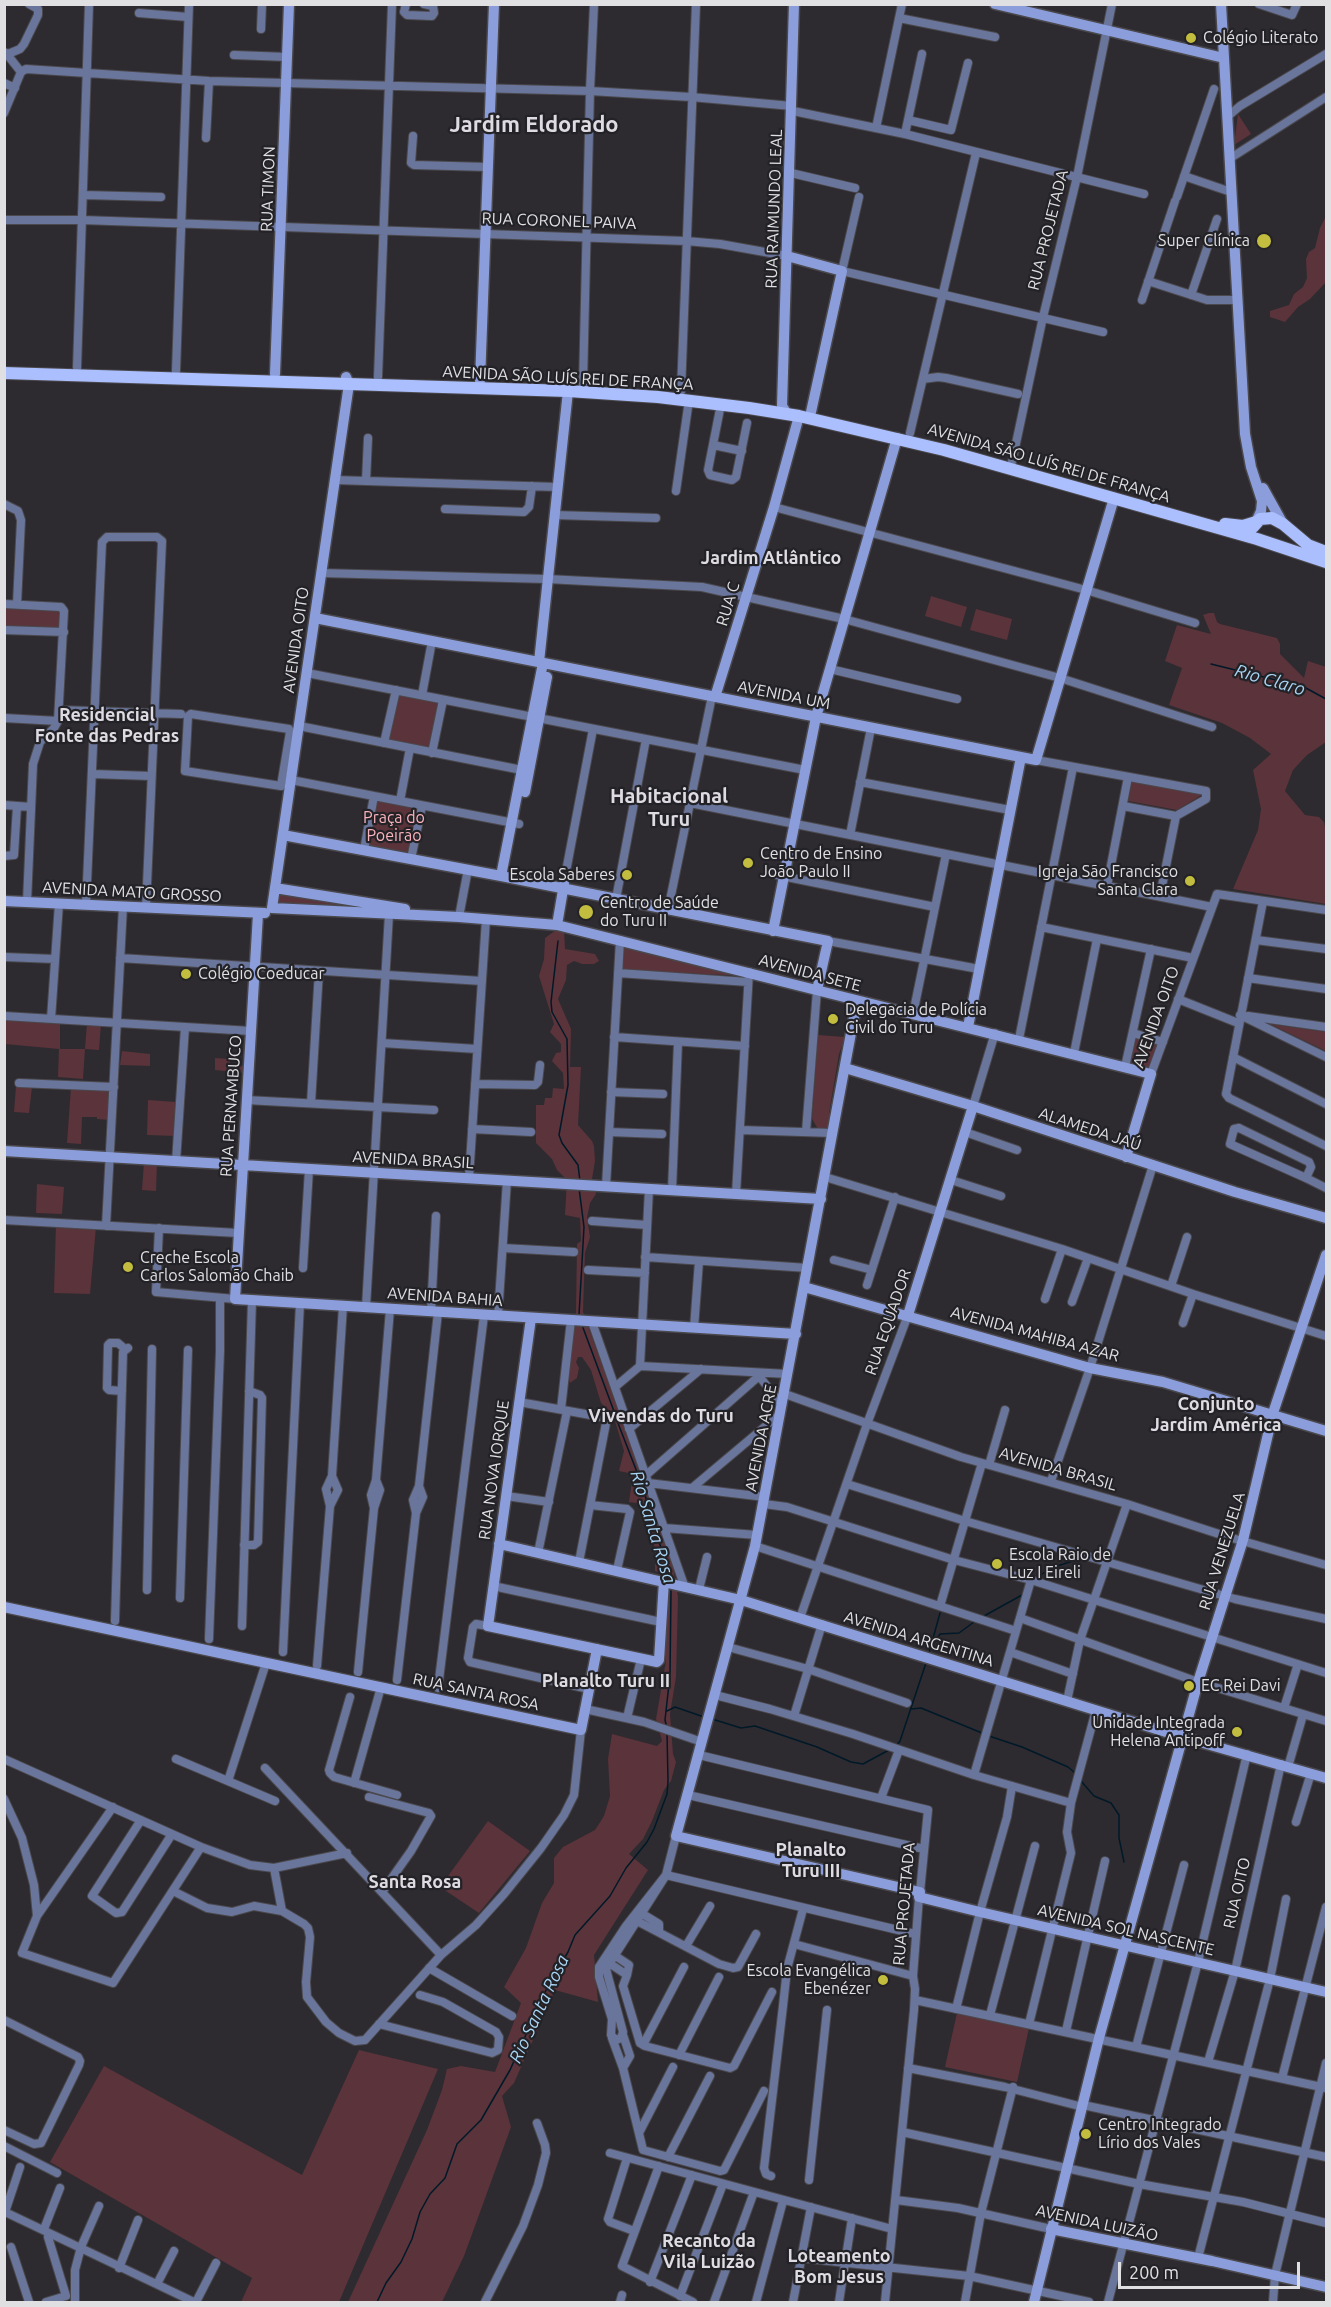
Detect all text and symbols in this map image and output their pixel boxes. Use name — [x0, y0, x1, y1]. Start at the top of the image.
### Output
place label: Colégio Literato — [1203, 28, 1318, 48]
marker: Colégio Literato — [1184, 31, 1198, 45]
district label: Jardim Eldorado — [449, 112, 619, 138]
street label: RUA RAIMUNDO LEAL — [762, 129, 786, 289]
street label: RUA TIMON — [257, 146, 279, 232]
street label: RUA PROJETADA — [1024, 168, 1072, 292]
street label: RUA CORONEL PAIVA — [481, 209, 637, 233]
place label: Super Clínica — [1158, 231, 1250, 251]
marker: Super Clínica — [1255, 232, 1273, 250]
street label: AVENIDA SÃO LUÍS REI DE FRANÇA — [442, 362, 694, 394]
street label: AVENIDA SÃO LUÍS REI DE FRANÇA — [926, 419, 1172, 507]
district label: Jardim Atlântico — [701, 547, 841, 569]
street label: RUA C — [712, 580, 744, 628]
street label: AVENIDA OITO — [279, 586, 313, 694]
water label: Rio Claro — [1233, 660, 1307, 700]
street label: AVENIDA UM — [736, 677, 832, 713]
district label: Residencial Fonte das Pedras — [35, 704, 179, 746]
district label: Habitacional Turu — [610, 784, 728, 831]
park label: Praça do Poeirão — [363, 808, 425, 846]
place label: Centro de Ensino João Paulo II — [760, 844, 882, 882]
marker: Centro de Ensino João Paulo II — [741, 856, 755, 870]
place label: Igreja São Francisco Santa Clara — [1038, 862, 1178, 900]
place label: Escola Saberes — [510, 865, 615, 885]
marker: Escola Saberes — [620, 868, 634, 882]
marker: Igreja São Francisco Santa Clara — [1183, 874, 1197, 888]
street label: AVENIDA MATO GROSSO — [42, 878, 222, 906]
place label: Centro de Saúde do Turu II — [600, 893, 719, 931]
marker: Centro de Saúde do Turu II — [577, 903, 595, 921]
street label: AVENIDA SETE — [757, 950, 863, 996]
street label: AVENIDA OITO — [1129, 963, 1183, 1071]
place label: Colégio Coeducar — [198, 964, 324, 984]
marker: Colégio Coeducar — [179, 967, 193, 981]
place label: Delegacia de Polícia Civil do Turu — [845, 1000, 987, 1038]
marker: Delegacia de Polícia Civil do Turu — [826, 1012, 840, 1026]
street label: RUA PERNAMBUCO — [216, 1034, 246, 1178]
street label: ALAMEDA JAÚ — [1036, 1103, 1144, 1155]
street label: AVENIDA BRASIL — [352, 1147, 474, 1173]
place label: Creche Escola Carlos Salomão Chaib — [140, 1248, 294, 1286]
marker: Creche Escola Carlos Salomão Chaib — [121, 1260, 135, 1274]
street label: RUA EQUADOR — [861, 1266, 915, 1378]
street label: AVENIDA BAHIA — [387, 1283, 503, 1311]
street label: AVENIDA MAHIBA AZAR — [949, 1302, 1121, 1366]
street label: AVENIDA ACRE — [741, 1383, 781, 1493]
district label: Conjunto Jardim América — [1150, 1393, 1282, 1436]
street label: RUA NOVA IORQUE — [475, 1399, 513, 1541]
district label: Vivendas do Turu — [588, 1405, 734, 1427]
street label: AVENIDA BRASIL — [997, 1443, 1119, 1495]
water label: Rio Santa Rosa — [626, 1468, 680, 1586]
street label: RUA VENEZUELA — [1195, 1490, 1249, 1612]
place label: Escola Raio de Luz I Eireli — [1009, 1545, 1111, 1583]
marker: Escola Raio de Luz I Eireli — [990, 1557, 1004, 1571]
street label: AVENIDA ARGENTINA — [842, 1607, 996, 1671]
street label: RUA SANTA ROSA — [411, 1669, 541, 1715]
district label: Planalto Turu II — [542, 1670, 670, 1692]
place label: EC Rei Davi — [1201, 1676, 1281, 1696]
marker: EC Rei Davi — [1182, 1679, 1196, 1693]
place label: Unidade Integrada Helena Antipoff — [1092, 1713, 1225, 1751]
marker: Unidade Integrada Helena Antipoff — [1230, 1725, 1244, 1739]
district label: Planalto Turu III — [776, 1839, 846, 1882]
street label: RUA PROJETADA — [889, 1842, 919, 1966]
street label: RUA OITO — [1219, 1856, 1255, 1930]
district label: Santa Rosa — [369, 1871, 461, 1893]
street label: AVENIDA SOL NASCENTE — [1036, 1900, 1216, 1960]
water label: Rio Santa Rosa — [505, 1951, 573, 2067]
place label: Escola Evangélica Ebenézer — [747, 1961, 871, 1999]
marker: Escola Evangélica Ebenézer — [876, 1973, 890, 1987]
place label: Centro Integrado Lírio dos Vales — [1098, 2115, 1222, 2153]
marker: Centro Integrado Lírio dos Vales — [1079, 2127, 1093, 2141]
street label: AVENIDA LUIZÃO — [1034, 2201, 1160, 2245]
district label: Recanto da Vila Luizão — [662, 2230, 756, 2272]
district label: Loteamento Bom Jesus — [787, 2245, 891, 2288]
scale bar — [1121, 2250, 1302, 2288]
text: 200 m — [1129, 2262, 1179, 2282]

